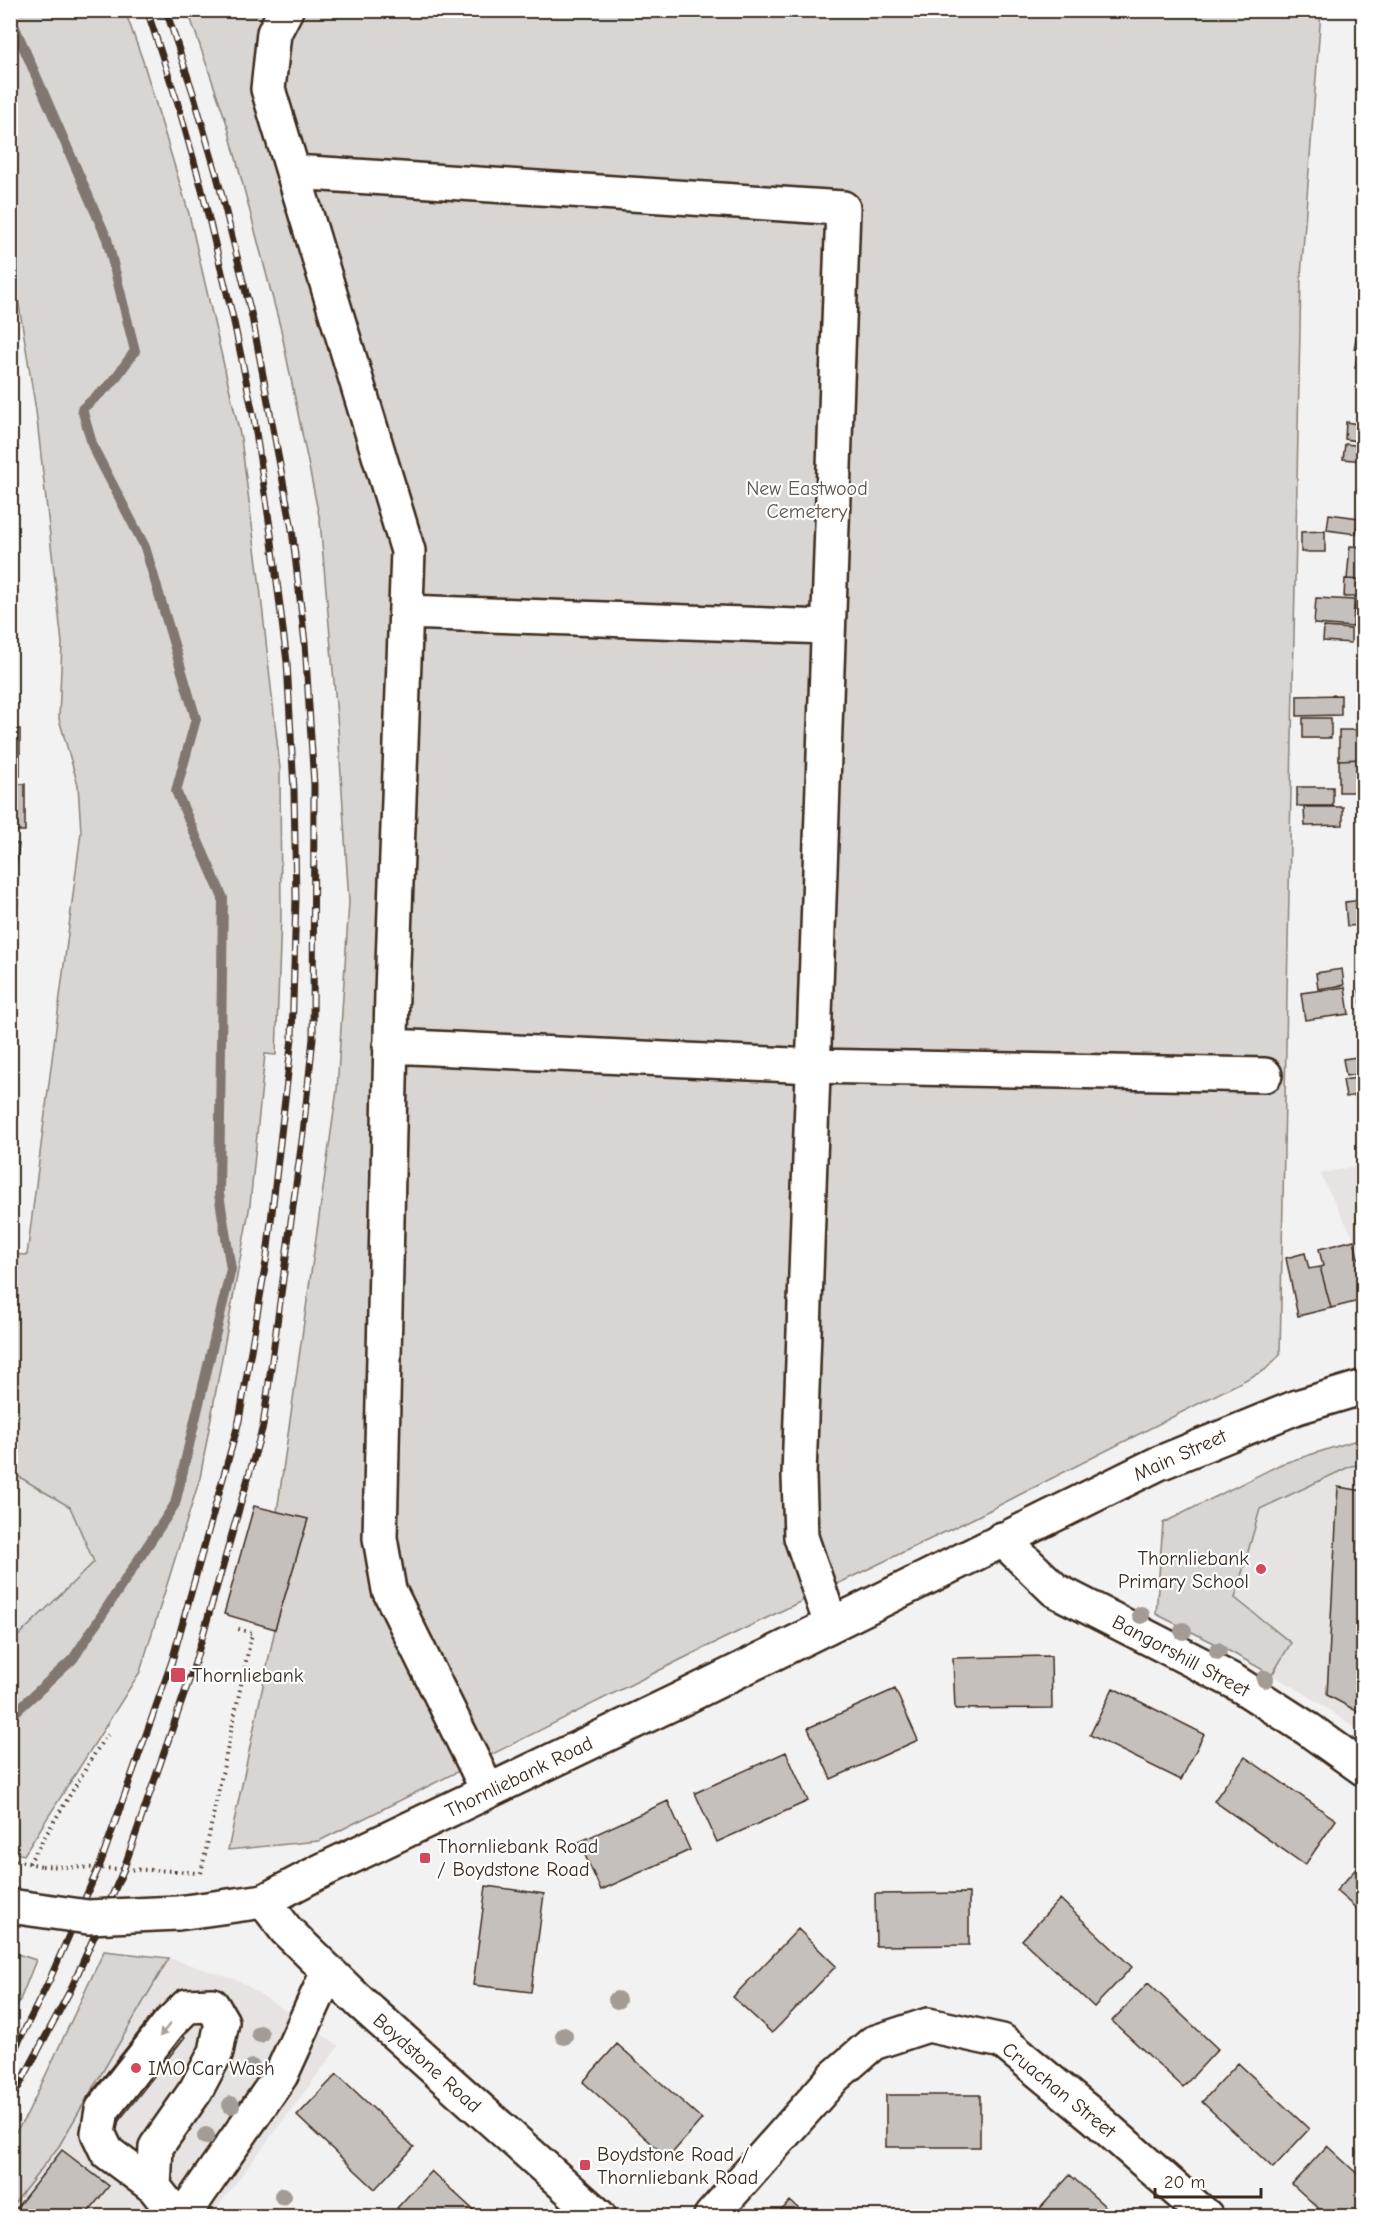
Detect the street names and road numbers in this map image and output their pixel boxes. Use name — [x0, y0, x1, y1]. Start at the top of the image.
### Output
street label: Main Street — [1130, 1424, 1231, 1486]
street label: Bangorshill Street — [1108, 1610, 1255, 1702]
street label: Thornliebank Road — [441, 1731, 597, 1823]
street label: Boydstone Road — [368, 2009, 486, 2117]
street label: Cruachan Street — [998, 2037, 1121, 2144]

